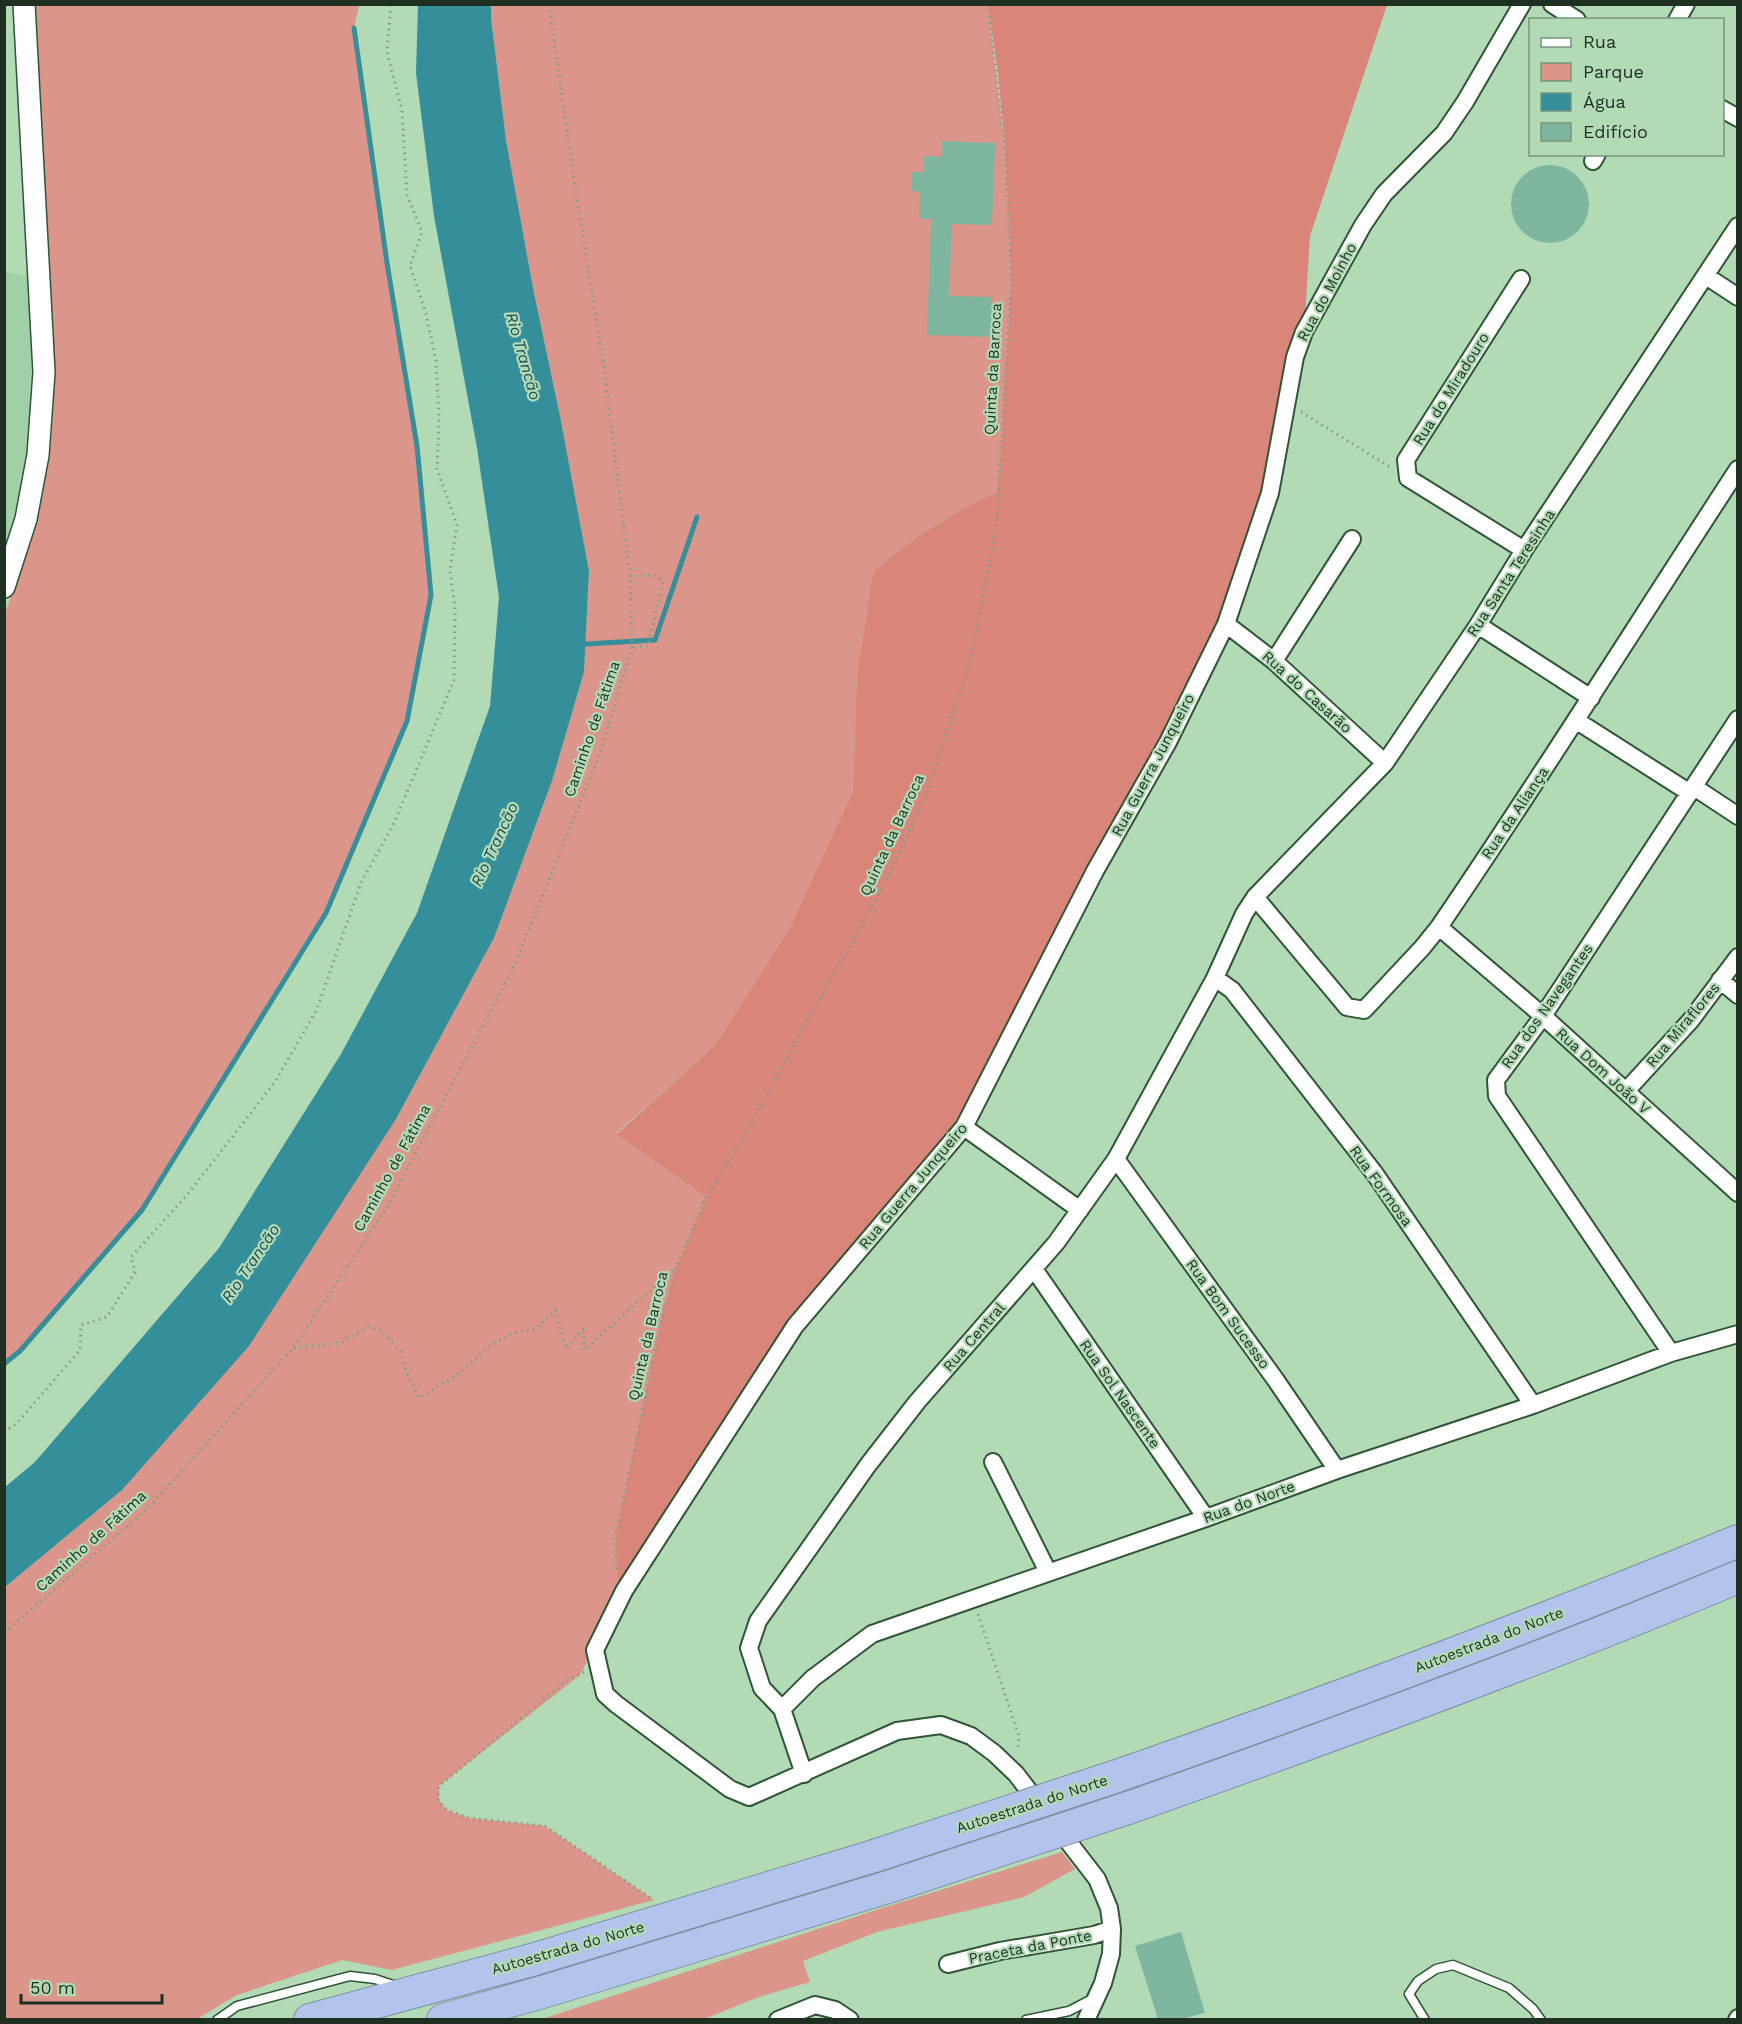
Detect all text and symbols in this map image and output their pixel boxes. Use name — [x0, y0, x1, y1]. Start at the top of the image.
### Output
legend — [1529, 18, 1724, 156]
text: Rua — [1583, 31, 1616, 52]
text: Parque — [1583, 61, 1644, 82]
text: Água — [1583, 91, 1626, 112]
text: Edifício — [1583, 121, 1648, 142]
street label: Rua do Moinho — [1293, 240, 1361, 344]
street label: Quinta da Barroca — [981, 302, 1005, 435]
water label: Rio Trancão — [502, 310, 545, 402]
street label: Rua do Miradouro — [1409, 329, 1493, 449]
street label: Rua Santa Teresinha — [1463, 506, 1559, 640]
street label: Rua do Casarão — [1258, 647, 1356, 737]
street label: Caminho de Fátima — [560, 658, 624, 799]
street label: Rua Guerra Junqueiro — [1108, 691, 1198, 839]
street label: Rua da Aliança — [1477, 763, 1553, 863]
street label: Quinta da Barroca — [856, 771, 928, 899]
water label: Rio Trancão — [467, 799, 522, 889]
street label: Rua dos Navegantes — [1497, 940, 1597, 1072]
street label: Rua Miraflores — [1642, 979, 1724, 1071]
street label: Rua Dom João V — [1552, 1024, 1654, 1118]
street label: Caminho de Fátima — [350, 1101, 435, 1235]
street label: Rua Guerra Junqueiro — [855, 1119, 971, 1253]
street label: Rua Formosa — [1346, 1142, 1417, 1230]
water label: Rio Trancão — [217, 1221, 284, 1306]
street label: Rua Bom Sucesso — [1182, 1256, 1274, 1372]
street label: Quinta da Barroca — [624, 1269, 672, 1402]
street label: Rua Central — [939, 1298, 1009, 1375]
street label: Rua Sol Nascente — [1076, 1336, 1164, 1452]
street label: Rua do Norte — [1201, 1477, 1297, 1527]
street label: Caminho de Fátima — [32, 1486, 150, 1595]
street label: Autoestrada do Norte — [1412, 1603, 1566, 1677]
street label: Autoestrada do Norte — [954, 1771, 1110, 1837]
street label: Autoestrada do Norte — [489, 1918, 647, 1978]
street label: Praceta da Ponte — [967, 1926, 1093, 1968]
scale bar — [21, 1967, 162, 2005]
text: 50 m — [30, 1977, 75, 1998]

